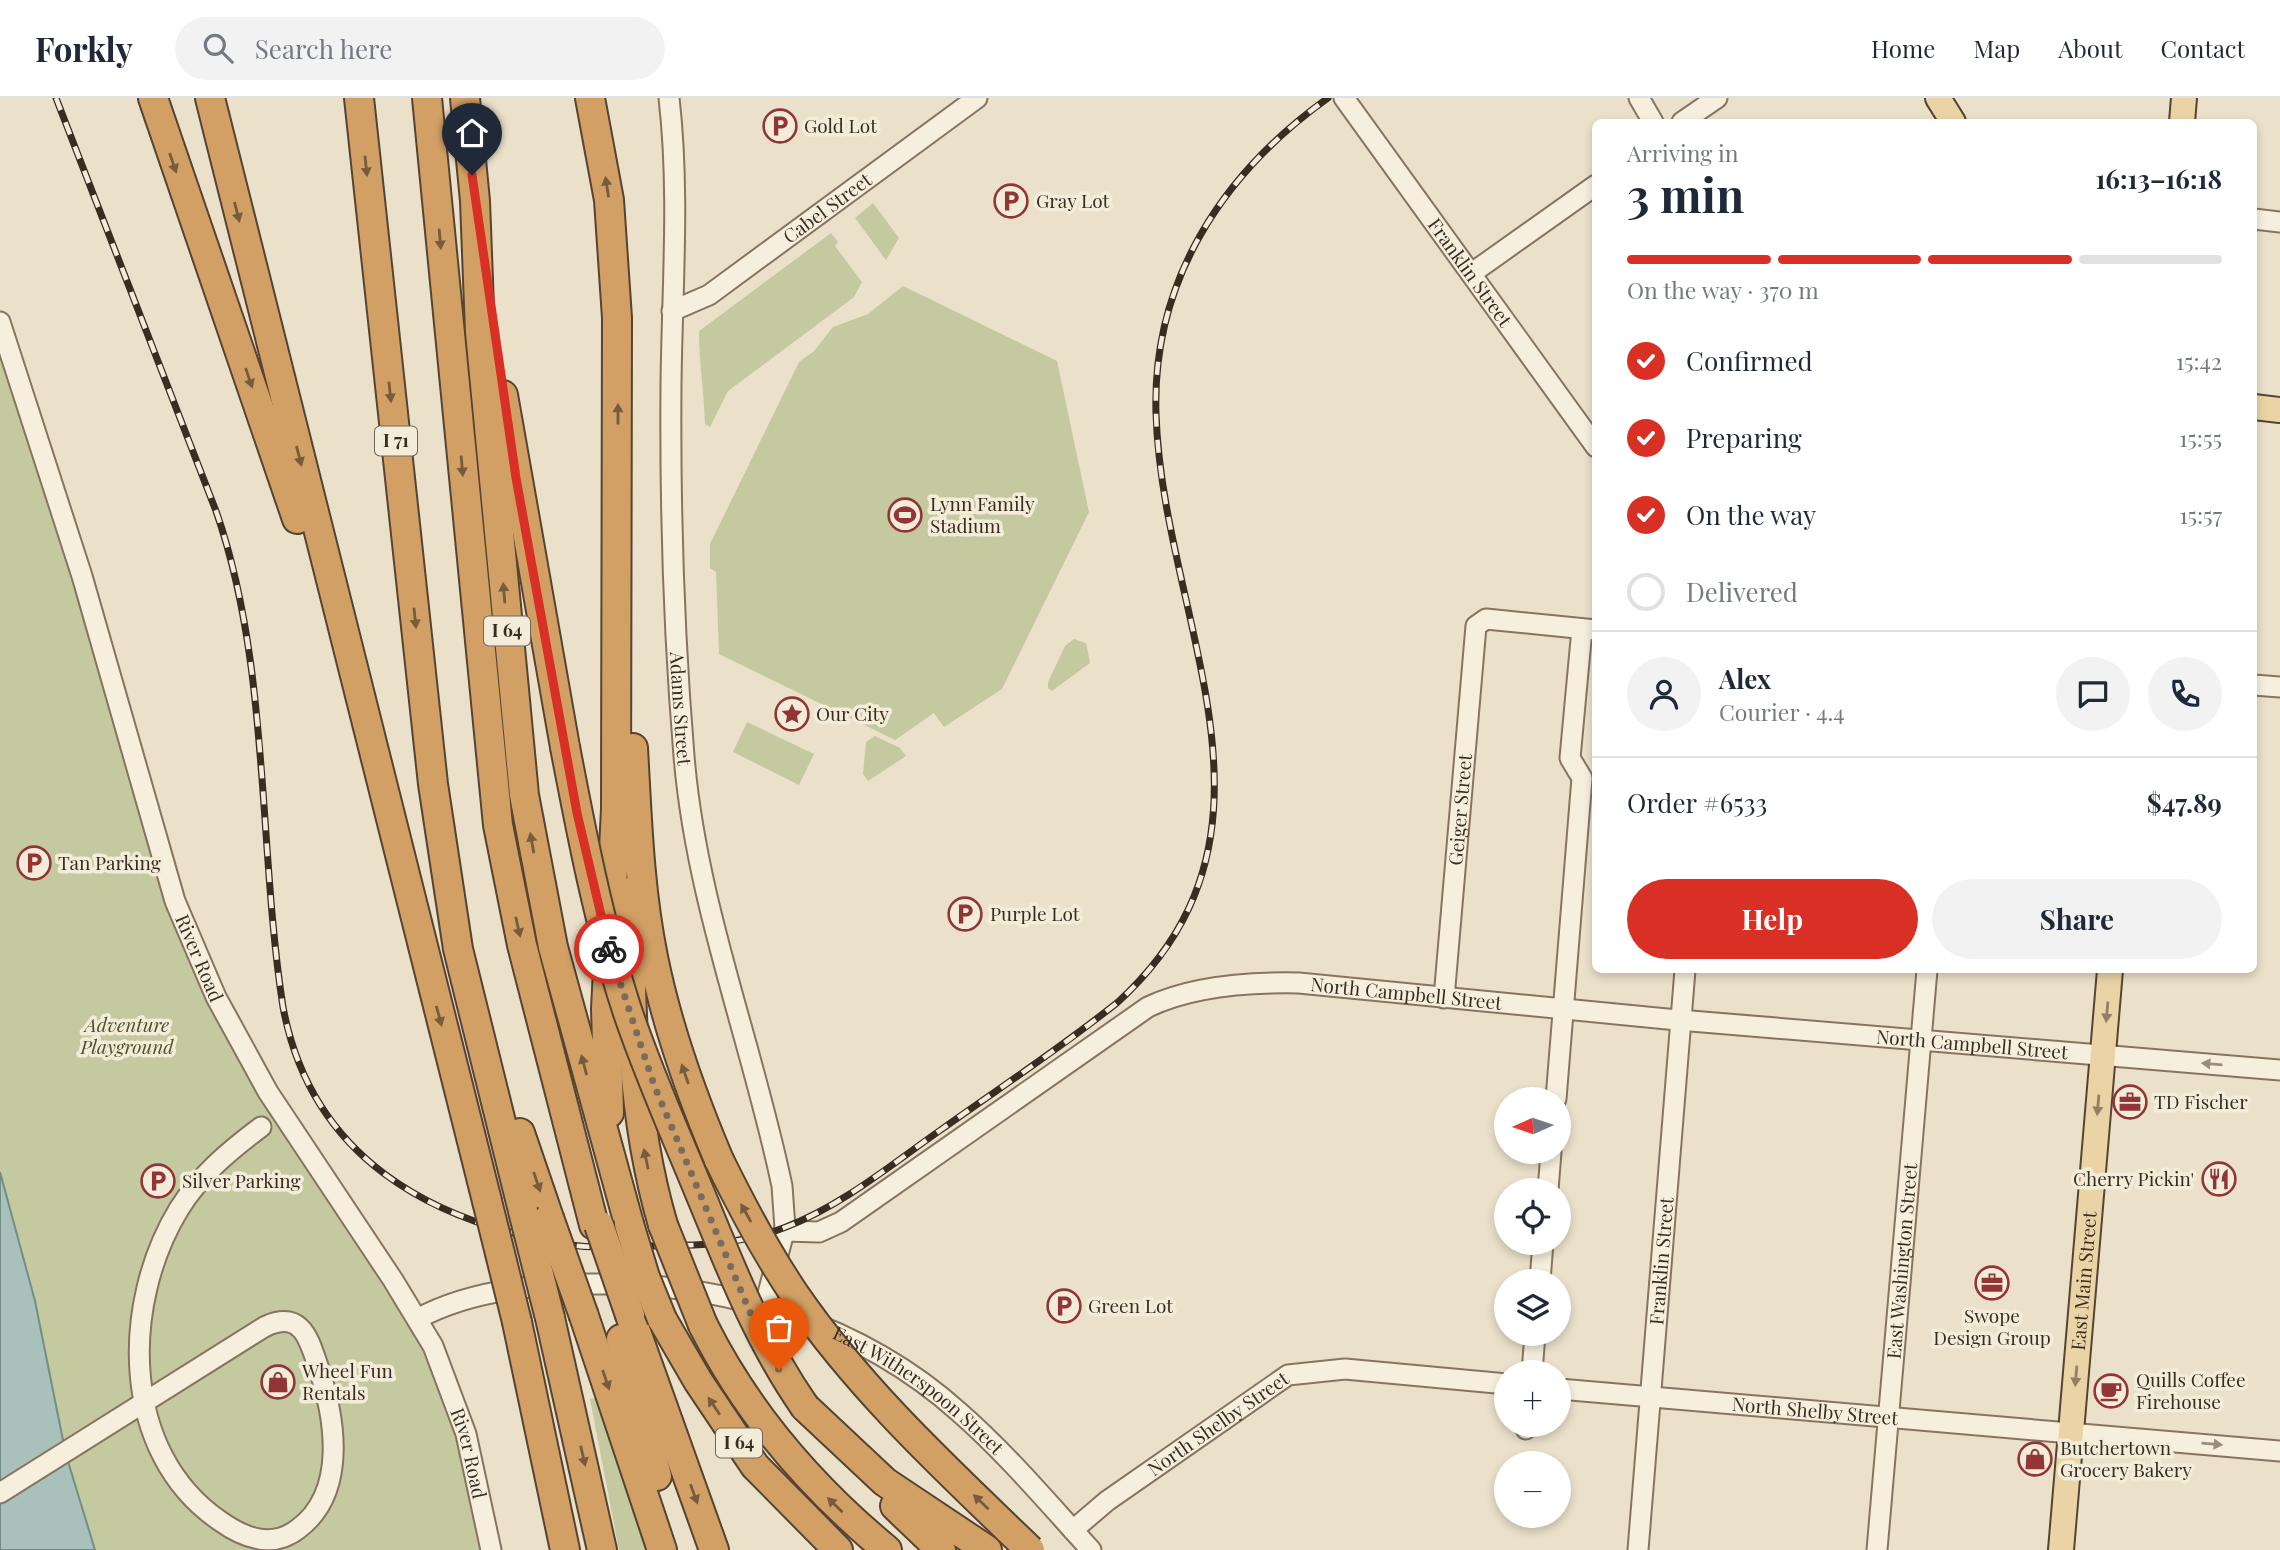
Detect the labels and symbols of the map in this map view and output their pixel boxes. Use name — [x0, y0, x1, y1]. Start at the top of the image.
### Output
pin — [442, 103, 502, 175]
parking icon: Gold Lot — [761, 107, 799, 145]
place label: Gold Lot — [804, 112, 877, 138]
one-way arrow — [168, 153, 179, 174]
one-way arrow — [361, 155, 372, 177]
street label: Cabel Street — [777, 166, 876, 249]
one-way arrow — [601, 176, 612, 198]
parking icon: Gray Lot — [992, 182, 1030, 220]
place label: Gray Lot — [1036, 187, 1110, 213]
one-way arrow — [232, 201, 243, 223]
street label: Franklin Street — [1423, 212, 1519, 331]
one-way arrow — [435, 228, 446, 250]
one-way arrow — [244, 367, 255, 388]
one-way arrow — [385, 381, 396, 403]
one-way arrow — [612, 403, 624, 425]
road number: I 71 — [375, 426, 417, 456]
one-way arrow — [294, 445, 305, 467]
one-way arrow — [457, 455, 468, 477]
place label: Lynn Family Stadium — [930, 490, 1035, 538]
sports icon: Lynn Family Stadium — [886, 496, 924, 534]
one-way arrow — [498, 582, 509, 604]
one-way arrow — [409, 607, 420, 629]
road number: I 64 — [484, 616, 530, 646]
street label: Adams Street — [665, 650, 699, 767]
place icon: Our City — [773, 695, 811, 733]
place label: Our City — [816, 700, 889, 726]
street label: Geiger Street — [1441, 752, 1477, 866]
one-way arrow — [527, 832, 538, 854]
parking icon: Tan Parking — [15, 844, 53, 882]
place label: Tan Parking — [58, 849, 161, 875]
parking icon: Purple Lot — [946, 895, 984, 933]
place label: Purple Lot — [990, 900, 1080, 926]
street label: River Road — [170, 910, 230, 1005]
courier — [574, 914, 644, 984]
one-way arrow — [513, 916, 524, 938]
street label: North Campbell Street — [1310, 970, 1504, 1015]
one-way arrow — [2101, 1001, 2112, 1023]
one-way arrow — [434, 1005, 445, 1027]
park label: Adventure Playground — [79, 1011, 174, 1059]
street label: North Campbell Street — [1875, 1022, 2069, 1064]
one-way arrow — [578, 1053, 589, 1075]
one-way arrow — [2201, 1058, 2223, 1069]
one-way arrow — [679, 1064, 690, 1085]
office icon: TD Fischer — [2111, 1083, 2149, 1121]
north arrow — [1494, 1087, 1572, 1164]
place label: TD Fischer — [2154, 1088, 2248, 1114]
one-way arrow — [2092, 1094, 2103, 1116]
one-way arrow — [640, 1148, 651, 1170]
restaurant icon: Cherry Pickin' — [2200, 1160, 2238, 1198]
parking icon: Silver Parking — [139, 1162, 177, 1200]
street label: East Washington Street — [1880, 1162, 1922, 1360]
place label: Cherry Pickin' — [2073, 1165, 2194, 1191]
place label: Silver Parking — [182, 1167, 301, 1193]
one-way arrow — [532, 1171, 543, 1192]
street label: Franklin Street — [1642, 1196, 1679, 1326]
one-way arrow — [740, 1204, 752, 1223]
street label: East Main Street — [2064, 1210, 2102, 1351]
office icon: Swope Design Group — [1973, 1264, 2011, 1302]
parking icon: Green Lot — [1045, 1287, 1083, 1325]
place label: Green Lot — [1088, 1292, 1173, 1318]
pin — [749, 1298, 809, 1370]
place label: Swope Design Group — [1933, 1302, 2051, 1350]
street label: East Witherspoon Street — [829, 1319, 1010, 1460]
place label: Wheel Fun Rentals — [301, 1357, 393, 1405]
shop icon: Wheel Fun Rentals — [259, 1363, 297, 1401]
street label: North Shelby Street — [1142, 1364, 1293, 1481]
one-way arrow — [2070, 1365, 2081, 1387]
place label: Quills Coffee Firehouse — [2136, 1366, 2246, 1414]
one-way arrow — [601, 1370, 612, 1391]
cafe icon: Quills Coffee Firehouse — [2092, 1372, 2130, 1410]
street label: North Shelby Street — [1731, 1390, 1899, 1430]
one-way arrow — [708, 1396, 721, 1416]
street label: River Road — [445, 1404, 494, 1501]
road number: I 64 — [716, 1428, 762, 1458]
place label: Butchertown Grocery Bakery — [2060, 1434, 2192, 1482]
one-way arrow — [2201, 1439, 2223, 1450]
shop icon: Butchertown Grocery Bakery — [2016, 1440, 2054, 1478]
one-way arrow — [578, 1445, 589, 1467]
one-way arrow — [689, 1484, 700, 1505]
one-way arrow — [973, 1495, 990, 1511]
one-way arrow — [827, 1498, 844, 1514]

